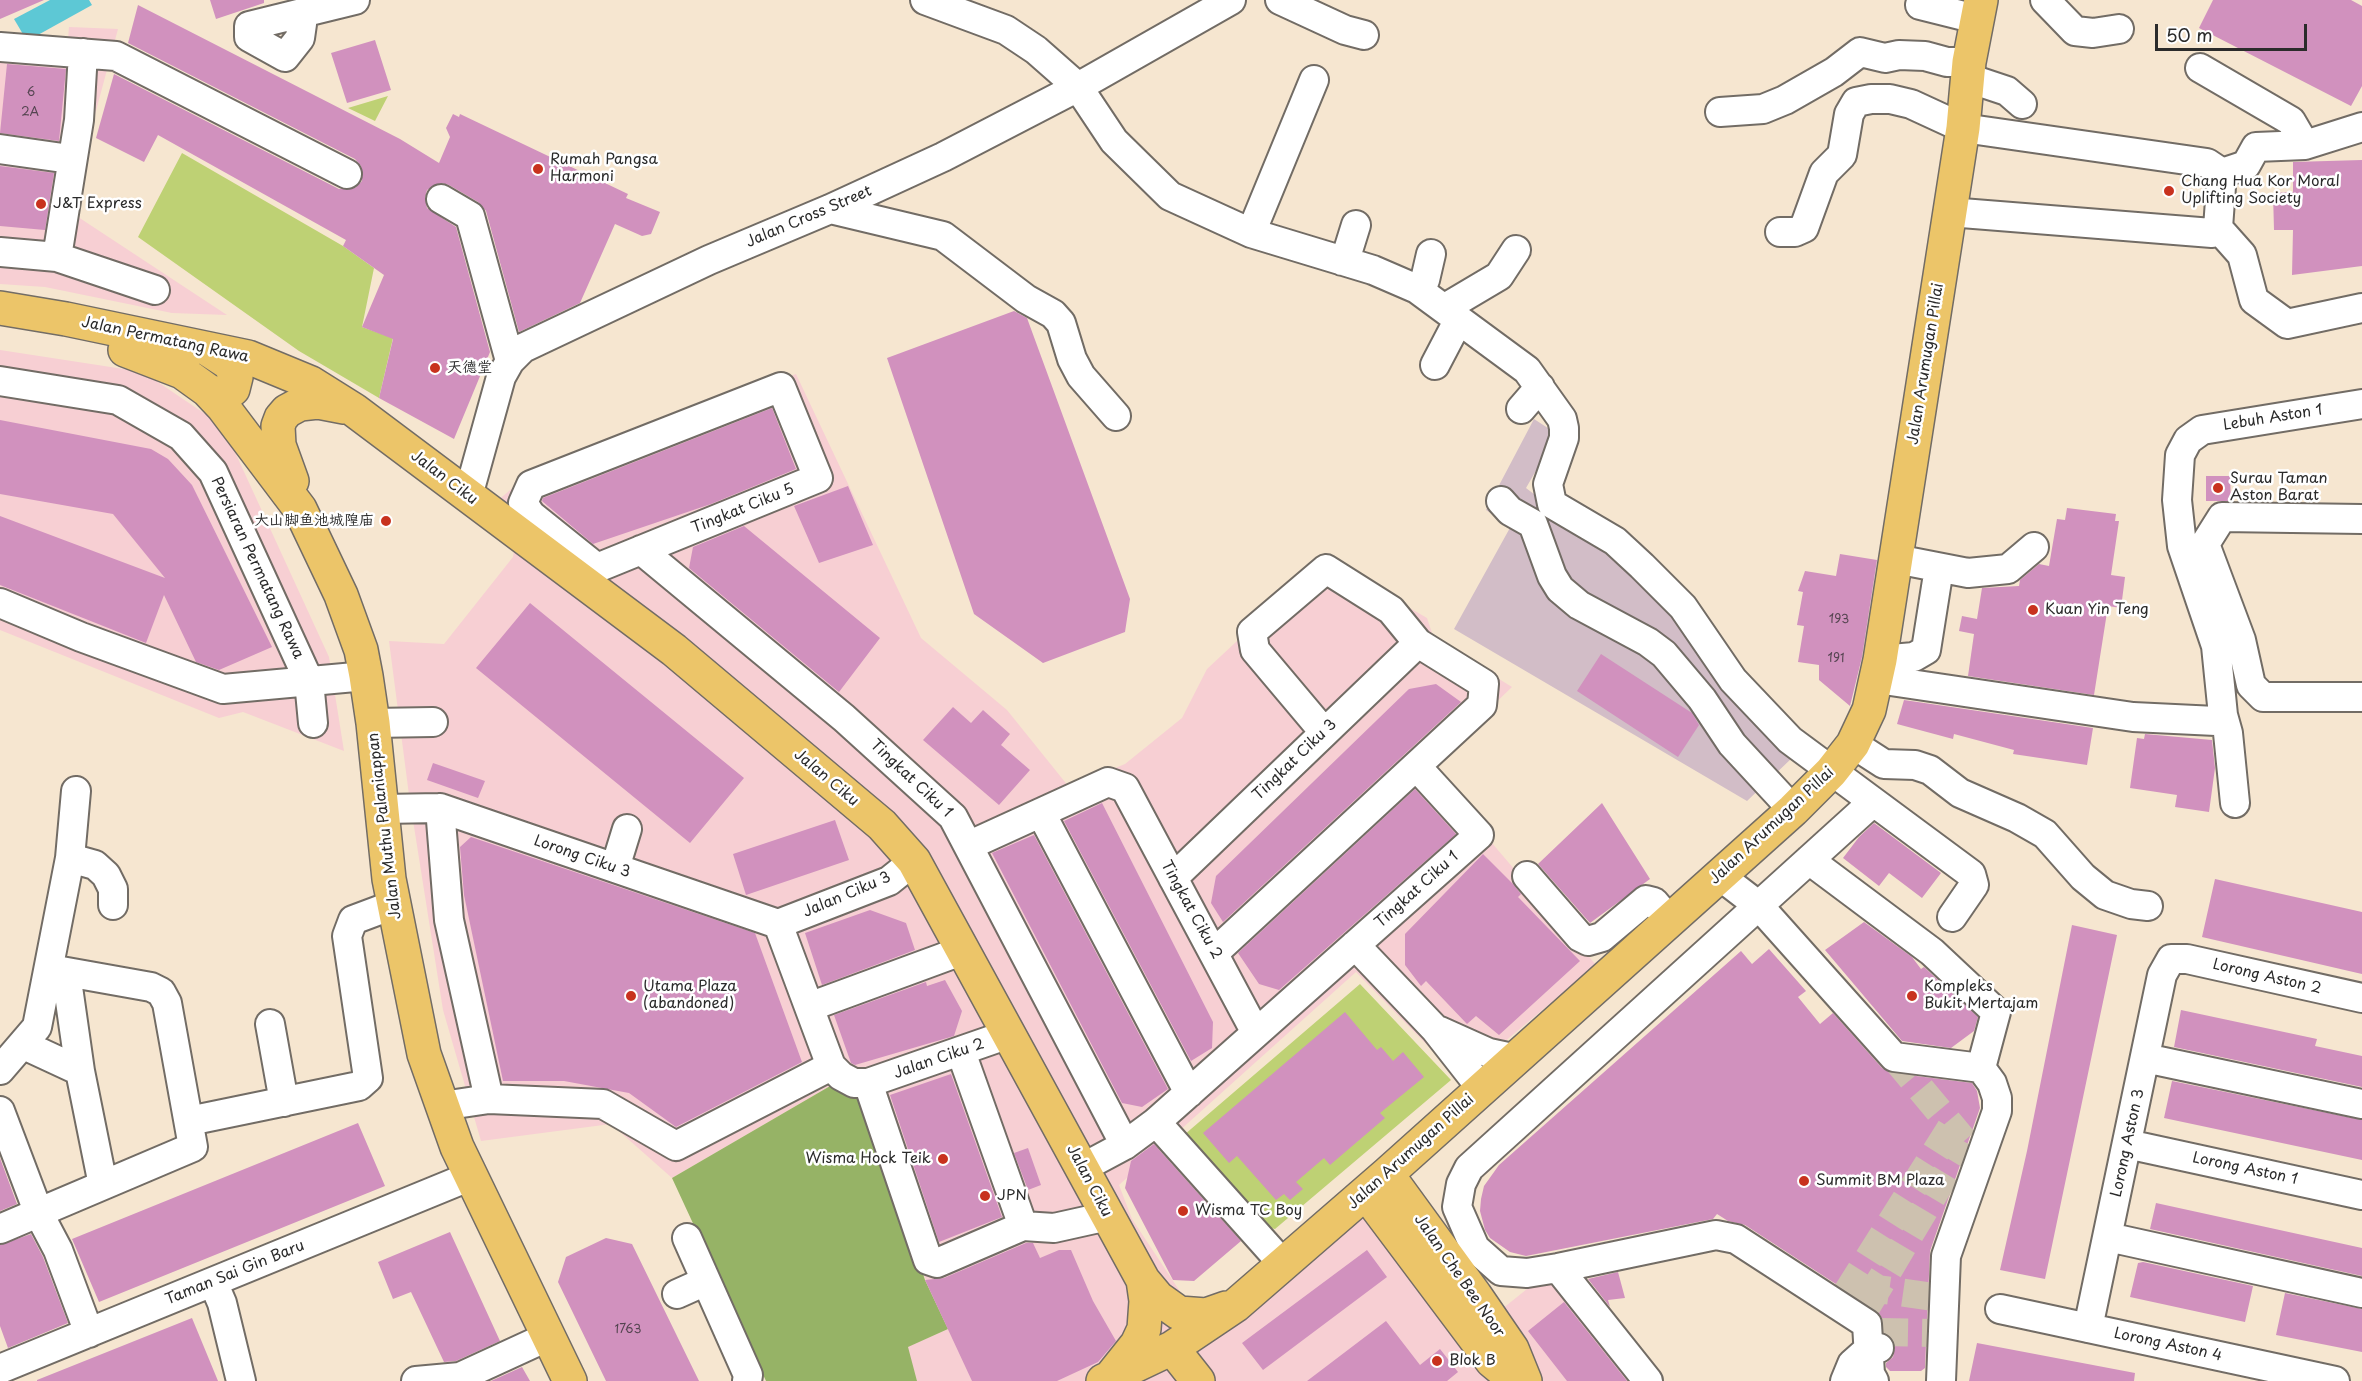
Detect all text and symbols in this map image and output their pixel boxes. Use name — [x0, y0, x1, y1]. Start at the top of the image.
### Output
scale bar — [2158, 12, 2310, 50]
text: 50 m — [2166, 21, 2213, 48]
house number: 6 — [27, 86, 35, 100]
house number: 2A — [21, 106, 39, 120]
place label: Rumah Pangsa Harmoni — [550, 151, 658, 186]
marker: Rumah Pangsa Harmoni — [531, 162, 545, 176]
place label: Chang Hua Kor Moral Uplifting Society — [2181, 173, 2340, 208]
street label: Jalan Cross Street — [743, 182, 875, 252]
marker: Chang Hua Kor Moral Uplifting Society — [2162, 184, 2176, 198]
place label: J&T Express — [53, 195, 142, 213]
marker: J&T Express — [34, 197, 48, 211]
street label: Jalan Arumugan Pillai — [1904, 282, 1948, 446]
street label: Jalan Permatang Rawa — [80, 313, 250, 367]
place label: 天德堂 — [447, 359, 492, 377]
marker: 天德堂 — [428, 361, 442, 375]
street label: Lebuh Aston 1 — [2222, 401, 2324, 435]
street label: Jalan Ciku — [407, 447, 481, 509]
place label: Surau Taman Aston Barat — [2230, 470, 2327, 505]
street label: Persiaran Permatang Rawa — [207, 474, 307, 662]
street label: Tingkat Ciku 5 — [689, 480, 797, 538]
marker: Surau Taman Aston Barat — [2211, 481, 2225, 495]
place label: 大山脚鱼池城隍庙 — [254, 512, 374, 530]
marker: 大山脚鱼池城隍庙 — [379, 514, 393, 528]
place label: Kuan Yin Teng — [2045, 601, 2149, 619]
marker: Kuan Yin Teng — [2026, 603, 2040, 617]
house number: 193 — [1829, 613, 1849, 627]
house number: 191 — [1828, 652, 1844, 666]
street label: Tingkat Ciku 3 — [1249, 716, 1341, 804]
street label: Jalan Muthu Palaniappan — [365, 732, 405, 920]
street label: Tingkat Ciku 1 — [866, 736, 956, 822]
street label: Jalan Ciku — [790, 746, 862, 810]
street label: Jalan Arumugan Pillai — [1706, 764, 1838, 888]
street label: Lorong Ciku 3 — [531, 832, 633, 882]
street label: Tingkat Ciku 1 — [1372, 848, 1462, 932]
street label: Tingkat Ciku 2 — [1156, 858, 1226, 962]
street label: Jalan Ciku 3 — [800, 868, 894, 922]
street label: Lorong Aston 2 — [2211, 956, 2323, 998]
place label: Utama Plaza (abandoned) — [643, 978, 737, 1013]
place label: Kompleks Bukit Mertajam — [1924, 978, 2038, 1013]
marker: Utama Plaza (abandoned) — [624, 989, 638, 1003]
marker: Kompleks Bukit Mertajam — [1905, 989, 1919, 1003]
street label: Jalan Ciku 2 — [891, 1035, 987, 1083]
street label: Lorong Aston 3 — [2108, 1087, 2148, 1199]
street label: Jalan Arumugan Pillai — [1344, 1091, 1478, 1213]
street label: Jalan Ciku — [1063, 1142, 1115, 1220]
street label: Lorong Aston 1 — [2191, 1149, 2299, 1189]
place label: Wisma Hock Teik — [806, 1150, 931, 1168]
marker: Wisma Hock Teik — [936, 1152, 950, 1166]
place label: Summit BM Plaza — [1816, 1172, 1944, 1190]
marker: Summit BM Plaza — [1797, 1174, 1811, 1188]
place label: JPN — [997, 1187, 1027, 1205]
marker: JPN — [978, 1189, 992, 1203]
place label: Wisma TC Boy — [1195, 1202, 1302, 1220]
marker: Wisma TC Boy — [1176, 1204, 1190, 1218]
street label: Jalan Che Bee Noor — [1410, 1211, 1508, 1341]
street label: Taman Sai Gin Baru — [163, 1237, 307, 1309]
house number: 1763 — [615, 1323, 641, 1337]
street label: Lorong Aston 4 — [2112, 1325, 2224, 1365]
place label: Blok B — [1449, 1352, 1496, 1370]
marker: Blok B — [1430, 1354, 1444, 1368]

